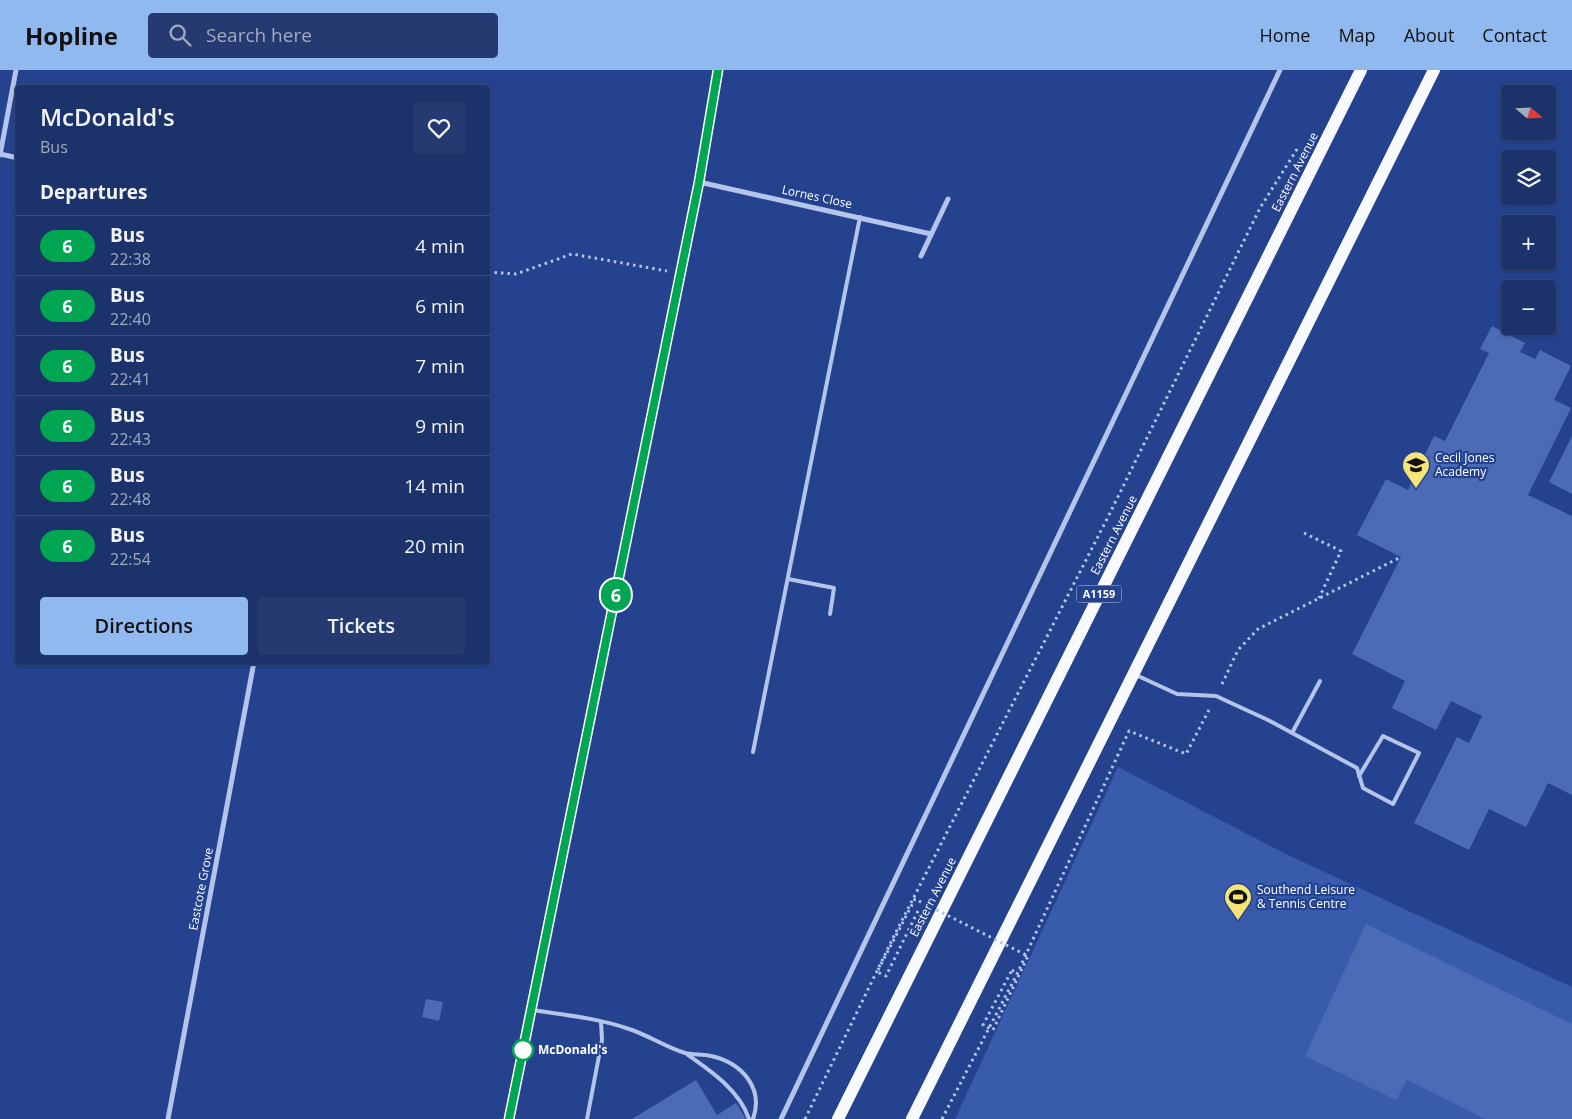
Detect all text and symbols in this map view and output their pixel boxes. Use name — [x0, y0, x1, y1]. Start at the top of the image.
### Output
search box — [148, 13, 498, 58]
text: Hopline — [25, 19, 118, 52]
icon: search — [166, 21, 194, 49]
text: Search here — [206, 22, 312, 48]
text: Home — [1260, 23, 1310, 47]
text: Map — [1338, 23, 1376, 47]
text: About — [1404, 23, 1454, 47]
text: Contact — [1482, 23, 1547, 47]
north arrow — [1501, 85, 1556, 140]
map controls — [1501, 85, 1556, 335]
text: McDonald's — [40, 100, 175, 133]
button: heart — [413, 102, 465, 154]
street label: Eastern Avenue — [1267, 129, 1322, 214]
text: Bus — [40, 136, 68, 158]
button: layers — [1501, 150, 1556, 205]
text: Departures — [40, 179, 147, 205]
street label: Lornes Close — [780, 181, 854, 212]
button: + — [1501, 215, 1556, 270]
text: Bus — [110, 222, 145, 248]
text: 4 min — [415, 233, 465, 259]
text: 6 — [62, 234, 73, 258]
text: 22:38 — [110, 248, 151, 270]
button: − — [1501, 280, 1556, 335]
text: Bus — [110, 282, 145, 308]
text: 6 min — [415, 293, 465, 319]
text: 6 — [62, 294, 73, 318]
text: 22:40 — [110, 308, 151, 330]
text: Bus — [110, 342, 145, 368]
text: 7 min — [415, 353, 465, 379]
text: 6 — [62, 354, 73, 378]
text: 22:41 — [110, 368, 151, 390]
text: Bus — [110, 402, 145, 428]
text: 9 min — [415, 413, 465, 439]
text: 6 — [62, 414, 73, 438]
text: 22:43 — [110, 428, 151, 450]
place label: Cecil Jones Academy — [1435, 449, 1495, 480]
school or university icon: Cecil Jones Academy — [1401, 450, 1431, 489]
text: Bus — [110, 462, 145, 488]
text: 14 min — [404, 473, 465, 499]
text: 6 — [62, 474, 73, 498]
text: 22:48 — [110, 488, 151, 510]
street label: Eastern Avenue — [1086, 492, 1141, 577]
text: Bus — [110, 522, 145, 548]
text: 20 min — [404, 533, 465, 559]
text: 6 — [62, 534, 73, 558]
text: 22:54 — [110, 548, 151, 570]
line badge: 6 — [600, 579, 632, 611]
text: 6 — [611, 583, 621, 607]
road number: A1159 — [1076, 586, 1122, 602]
button: Directions — [40, 597, 248, 655]
button: Tickets — [258, 597, 465, 655]
street label: Eastcote Grove — [184, 846, 217, 932]
street label: Eastern Avenue — [905, 854, 960, 939]
place label: Southend Leisure & Tennis Centre — [1257, 881, 1355, 912]
sports icon: Southend Leisure & Tennis Centre — [1223, 882, 1253, 921]
marker: McDonald's — [512, 1039, 534, 1061]
place label: McDonald's — [538, 1041, 607, 1058]

